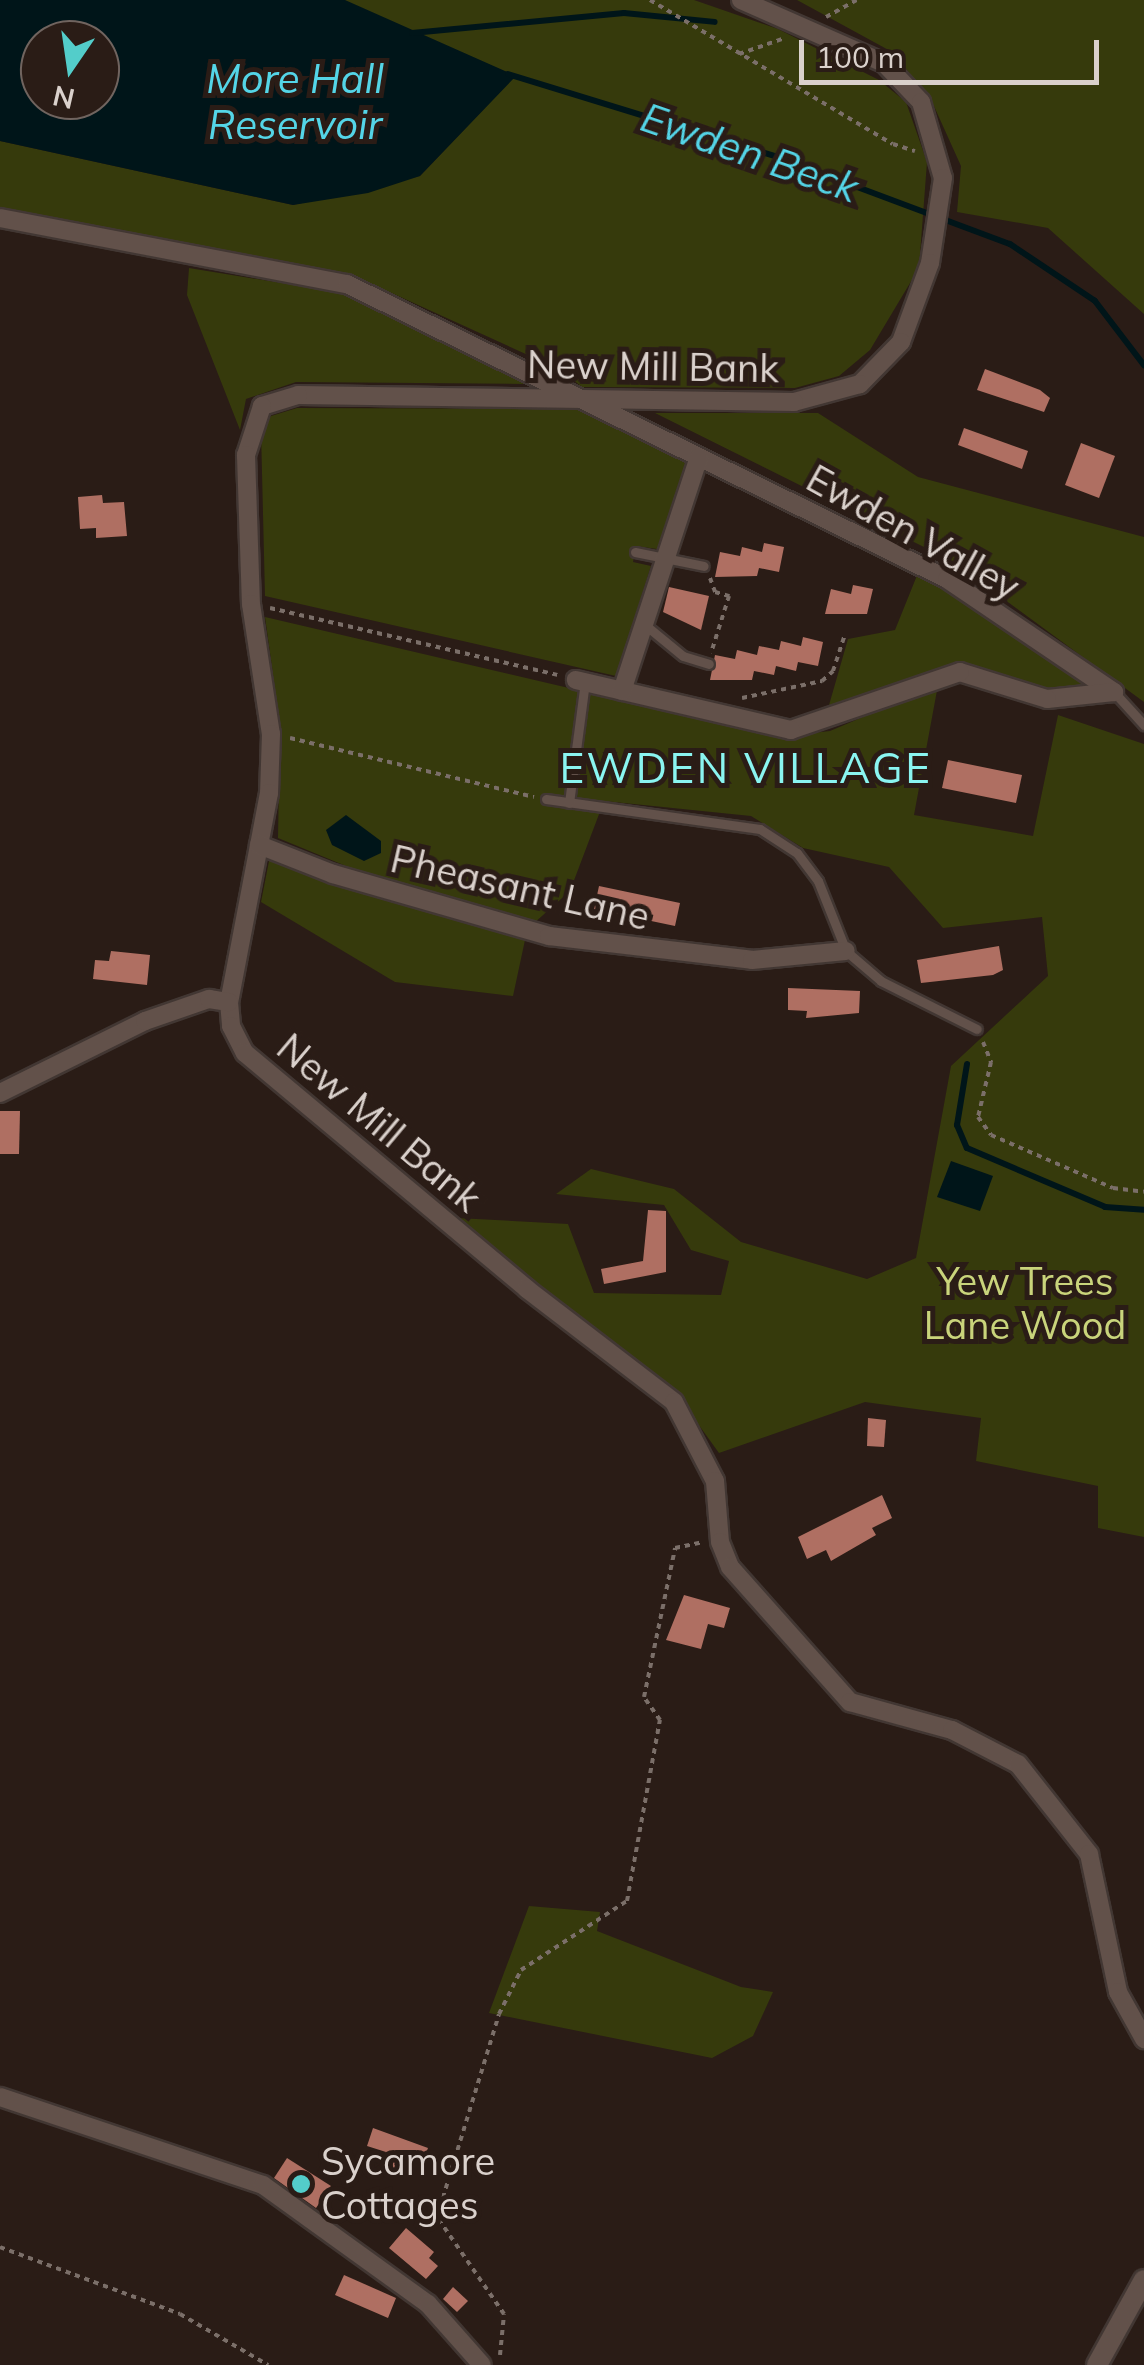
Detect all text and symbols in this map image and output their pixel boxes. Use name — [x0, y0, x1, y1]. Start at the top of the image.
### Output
north arrow — [20, 20, 120, 120]
scale bar — [804, 20, 1104, 82]
text: 100 m — [816, 38, 904, 76]
water label: More Hall Reservoir — [206, 54, 384, 148]
text: N — [49, 78, 78, 117]
water label: Ewden Beck — [635, 92, 865, 212]
street label: New Mill Bank — [527, 342, 779, 392]
street label: Ewden Valley — [799, 456, 1027, 610]
district label: EWDEN VILLAGE — [560, 743, 932, 793]
street label: Pheasant Lane — [386, 836, 654, 940]
street label: New Mill Bank — [268, 1025, 490, 1221]
park label: Yew Trees Lane Wood — [924, 1259, 1126, 1348]
place label: Sycamore Cottages — [321, 2139, 495, 2228]
marker: Sycamore Cottages — [290, 2173, 312, 2195]

